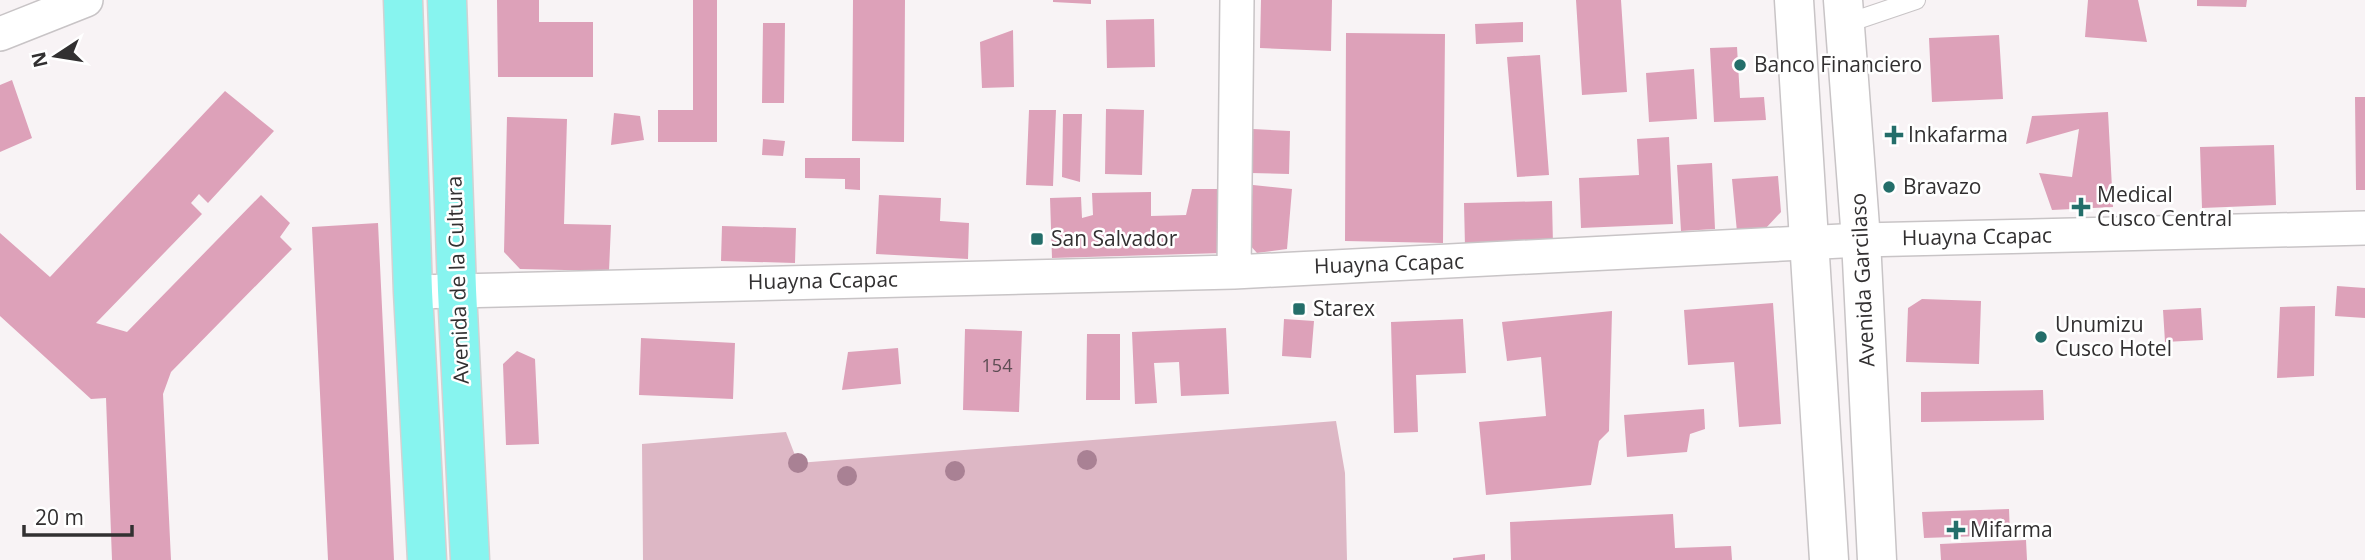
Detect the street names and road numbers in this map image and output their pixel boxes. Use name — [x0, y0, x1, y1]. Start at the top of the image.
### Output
street label: Avenida de la Cultura — [439, 175, 475, 385]
street label: Avenida Garcilaso — [1843, 192, 1881, 368]
street label: Huayna Ccapac — [1902, 221, 2052, 251]
street label: Huayna Ccapac — [1313, 246, 1464, 280]
street label: Huayna Ccapac — [748, 265, 898, 295]

